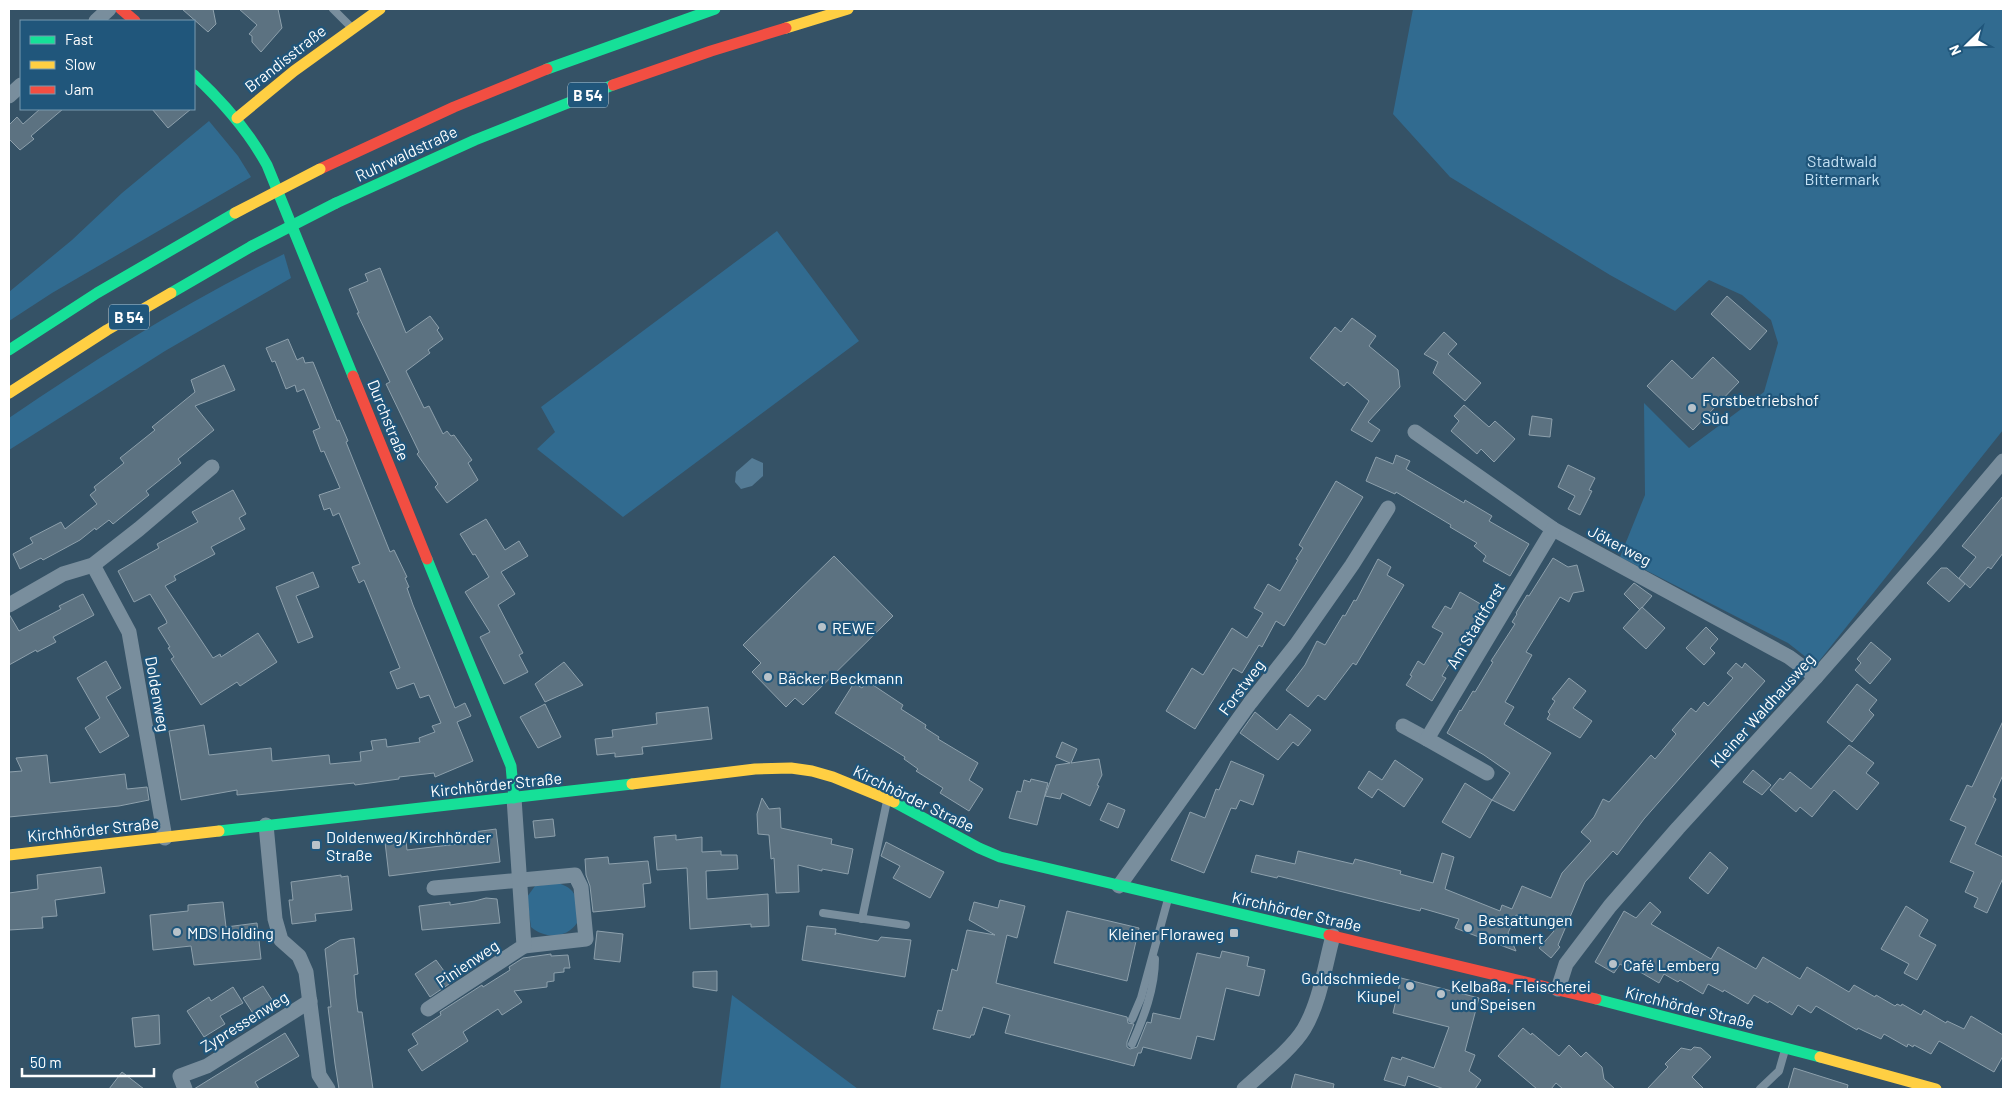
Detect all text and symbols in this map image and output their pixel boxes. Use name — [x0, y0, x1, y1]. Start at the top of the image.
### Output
legend — [20, 20, 195, 110]
street label: Brandisstraße — [241, 20, 329, 96]
north arrow — [1942, 20, 1992, 70]
text: Fast — [65, 30, 93, 48]
text: N — [1945, 43, 1964, 58]
text: Slow — [65, 55, 96, 73]
text: Jam — [65, 80, 94, 98]
road number: B 54 — [568, 82, 608, 108]
street label: Ruhrwaldstraße — [352, 121, 460, 185]
park label: Stadtwald Bittermark — [1804, 151, 1880, 188]
road number: B 54 — [109, 304, 149, 330]
street label: Durchstraße — [364, 377, 414, 463]
place label: Forstbetriebshof Süd — [1702, 390, 1819, 427]
marker: Forstbetriebshof Süd — [1686, 402, 1698, 414]
street label: Jökerweg — [1585, 520, 1655, 570]
street label: Am Stadtforst — [1442, 579, 1508, 671]
place label: REWE — [832, 618, 875, 637]
marker: REWE — [816, 621, 828, 633]
street label: Kleiner Waldhausweg — [1706, 649, 1818, 771]
street label: Doldenweg — [142, 655, 174, 733]
street label: Forstweg — [1214, 655, 1268, 719]
place label: Bäcker Beckmann — [778, 668, 903, 687]
marker: Bäcker Beckmann — [762, 671, 774, 683]
street label: Kirchhörder Straße — [850, 760, 978, 836]
street label: Kirchhörder Straße — [429, 768, 563, 800]
street label: Kirchhörder Straße — [26, 813, 160, 845]
place label: Doldenweg/Kirchhörder Straße — [326, 827, 491, 864]
marker: Doldenweg/Kirchhörder Straße — [310, 839, 322, 851]
street label: Kirchhörder Straße — [1230, 887, 1364, 935]
place label: Bestattungen Bommert — [1478, 910, 1573, 947]
marker: Bestattungen Bommert — [1462, 922, 1474, 934]
place label: MDS Holding — [187, 923, 274, 942]
place label: Kleiner Floraweg — [1108, 924, 1224, 943]
marker: MDS Holding — [171, 926, 183, 938]
marker: Kleiner Floraweg — [1228, 927, 1240, 939]
street label: Pinienweg — [432, 935, 502, 991]
place label: Café Lemberg — [1623, 955, 1720, 974]
marker: Café Lemberg — [1607, 958, 1619, 970]
place label: Goldschmiede Kiupel — [1301, 968, 1400, 1005]
place label: Kelbaßa, Fleischerei und Speisen — [1451, 976, 1591, 1013]
marker: Goldschmiede Kiupel — [1404, 980, 1416, 992]
street label: Kirchhörder Straße — [1624, 982, 1756, 1032]
street label: Zypressenweg — [197, 987, 291, 1055]
marker: Kelbaßa, Fleischerei und Speisen — [1435, 988, 1447, 1000]
scale bar — [22, 1046, 155, 1078]
text: 50 m — [30, 1053, 62, 1071]

